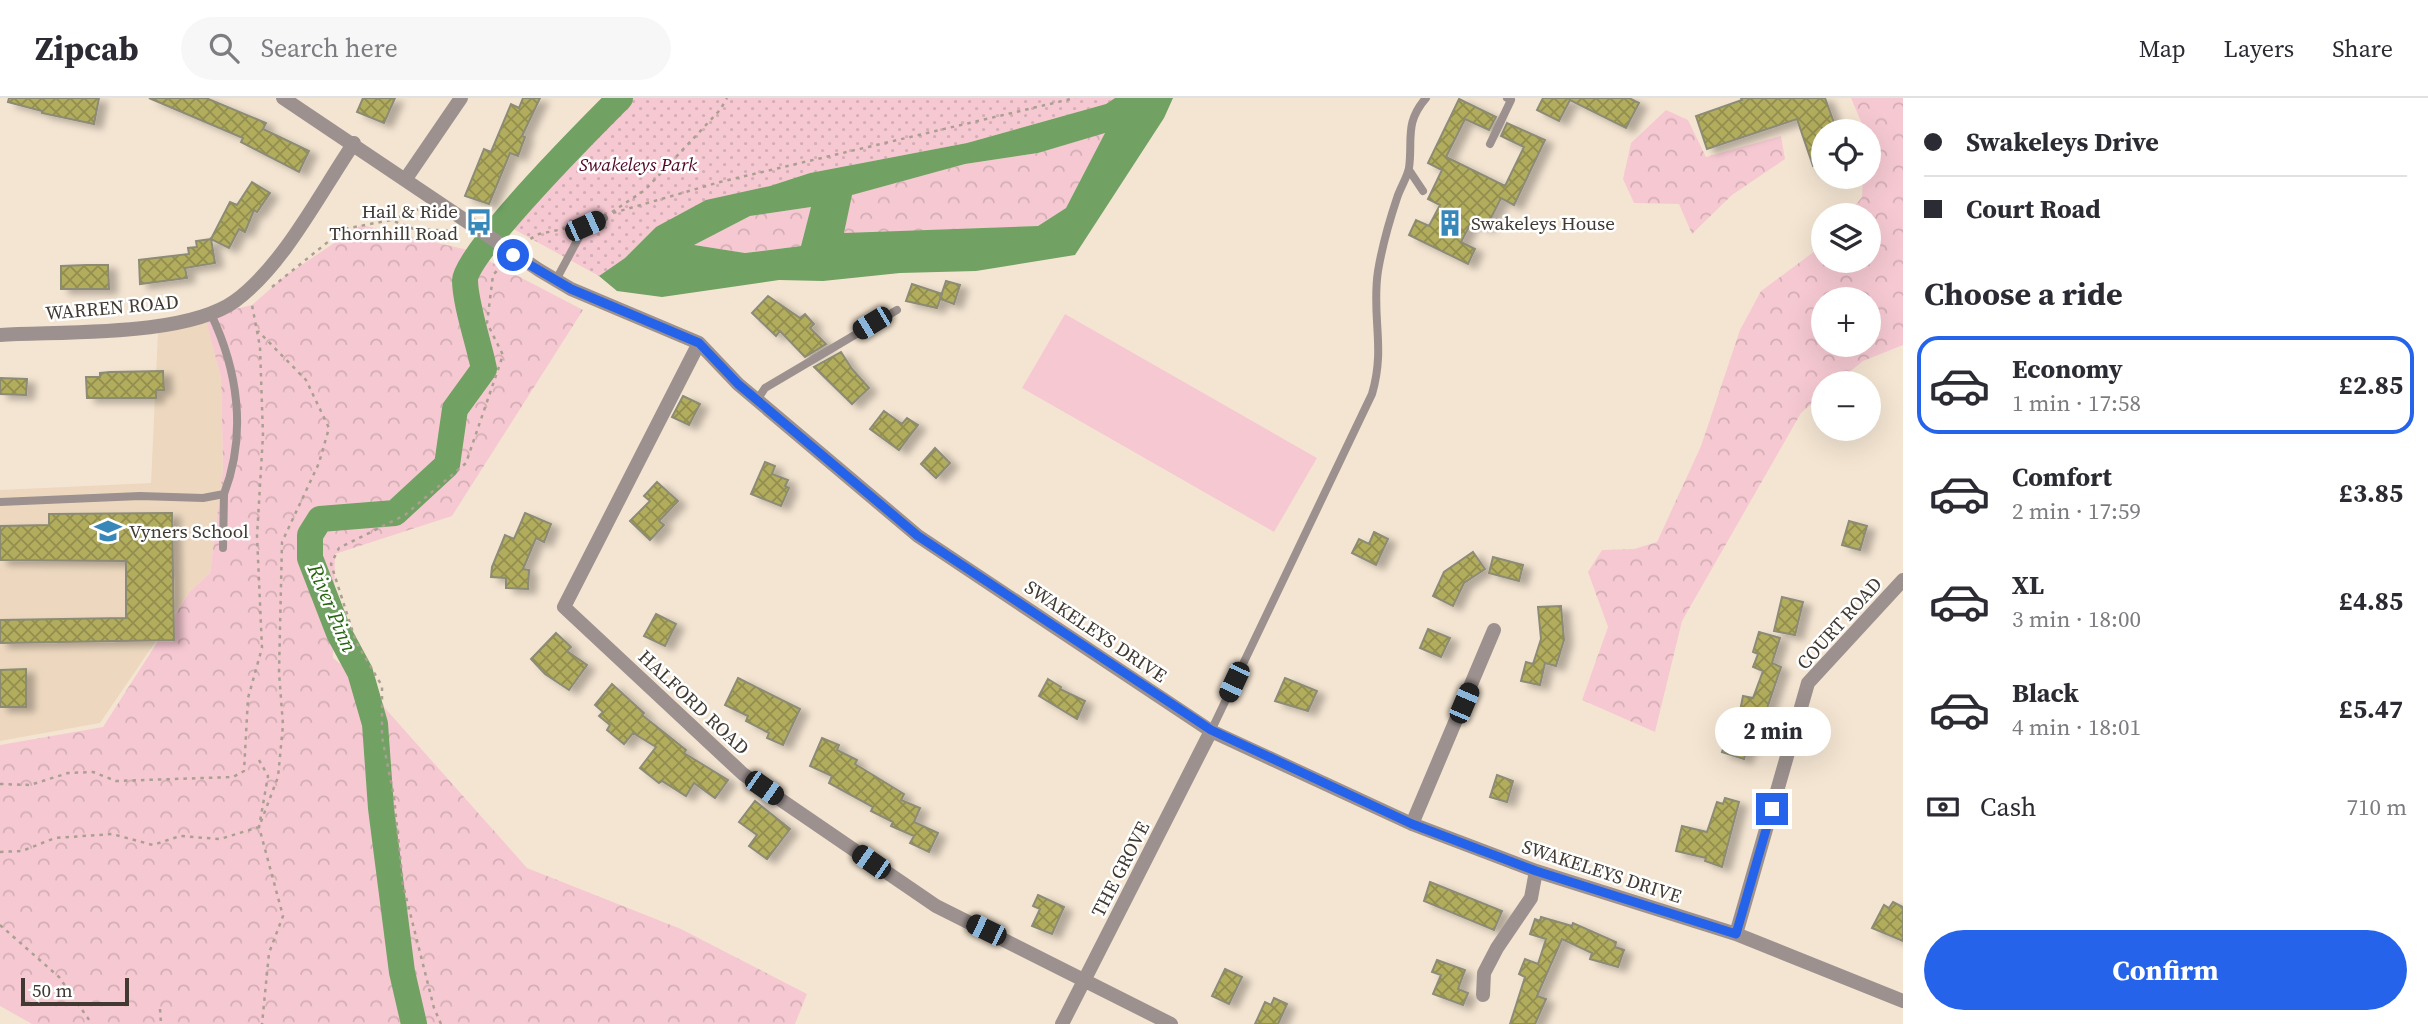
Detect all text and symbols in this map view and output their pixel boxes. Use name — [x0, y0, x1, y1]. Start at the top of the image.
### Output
search box — [181, 17, 671, 80]
text: Zipcab — [35, 26, 139, 71]
icon: search — [205, 29, 243, 67]
text: Search here — [261, 30, 398, 66]
text: Map — [2139, 32, 2186, 65]
text: Layers — [2224, 32, 2294, 65]
text: Share — [2332, 32, 2393, 65]
map controls — [1811, 119, 1881, 441]
button: locate — [1811, 119, 1881, 189]
text: Swakeleys Drive — [1966, 124, 2159, 160]
park label: Swakeleys Park — [579, 151, 697, 177]
text: Court Road — [1966, 191, 2101, 227]
place label: Hail & Ride Thornhill Road — [329, 198, 458, 246]
button: layers — [1811, 203, 1881, 273]
bus stop icon: Hail & Ride Thornhill Road — [464, 207, 494, 237]
car — [562, 208, 609, 244]
building icon: Swakeleys House — [1435, 208, 1465, 238]
place label: Swakeleys House — [1471, 210, 1615, 236]
route start — [497, 239, 529, 271]
text: Choose a ride — [1924, 272, 2123, 316]
button: + — [1811, 287, 1881, 357]
street label: WARREN ROAD — [44, 288, 180, 326]
car — [849, 303, 896, 343]
text: Economy — [2012, 351, 2123, 387]
icon: car — [1928, 354, 1991, 417]
text: £2.85 — [2339, 367, 2403, 403]
button: − — [1811, 371, 1881, 441]
text: 1 min · 17:58 — [2012, 387, 2141, 419]
text: Comfort — [2012, 459, 2112, 495]
icon: car — [1928, 462, 1991, 525]
text: £3.85 — [2339, 475, 2403, 511]
text: 2 min · 17:59 — [2012, 495, 2141, 527]
school or university icon: Vyners School — [93, 516, 123, 546]
place label: Vyners School — [129, 518, 249, 544]
water label: River Pinn — [300, 558, 364, 657]
text: XL — [2012, 567, 2044, 603]
icon: car — [1928, 570, 1991, 633]
street label: COURT ROAD — [1790, 571, 1888, 675]
street label: SWAKELEYS DRIVE — [1020, 574, 1172, 688]
text: £4.85 — [2339, 583, 2403, 619]
text: 3 min · 18:00 — [2012, 603, 2141, 635]
street label: HALFORD ROAD — [633, 644, 755, 760]
car — [1216, 659, 1253, 705]
text: Black — [2012, 675, 2079, 711]
icon: car — [1928, 678, 1991, 741]
car — [1447, 680, 1482, 726]
text: £5.47 — [2339, 691, 2403, 727]
callout: 2 min — [1714, 708, 1830, 756]
text: 4 min · 18:01 — [2012, 711, 2141, 743]
text: 2 min — [1743, 715, 1803, 747]
car — [741, 767, 788, 809]
icon: cash — [1924, 788, 1962, 826]
text: Cash — [1980, 789, 2036, 825]
text: 710 m — [2346, 791, 2407, 823]
route end — [1756, 793, 1788, 825]
street label: THE GROVE — [1085, 817, 1155, 921]
street label: SWAKELEYS DRIVE — [1519, 833, 1685, 909]
car — [848, 841, 895, 883]
car — [963, 911, 1010, 949]
button: Confirm — [1924, 930, 2407, 1010]
scale bar — [21, 975, 130, 1007]
text: 50 m — [32, 977, 73, 1003]

